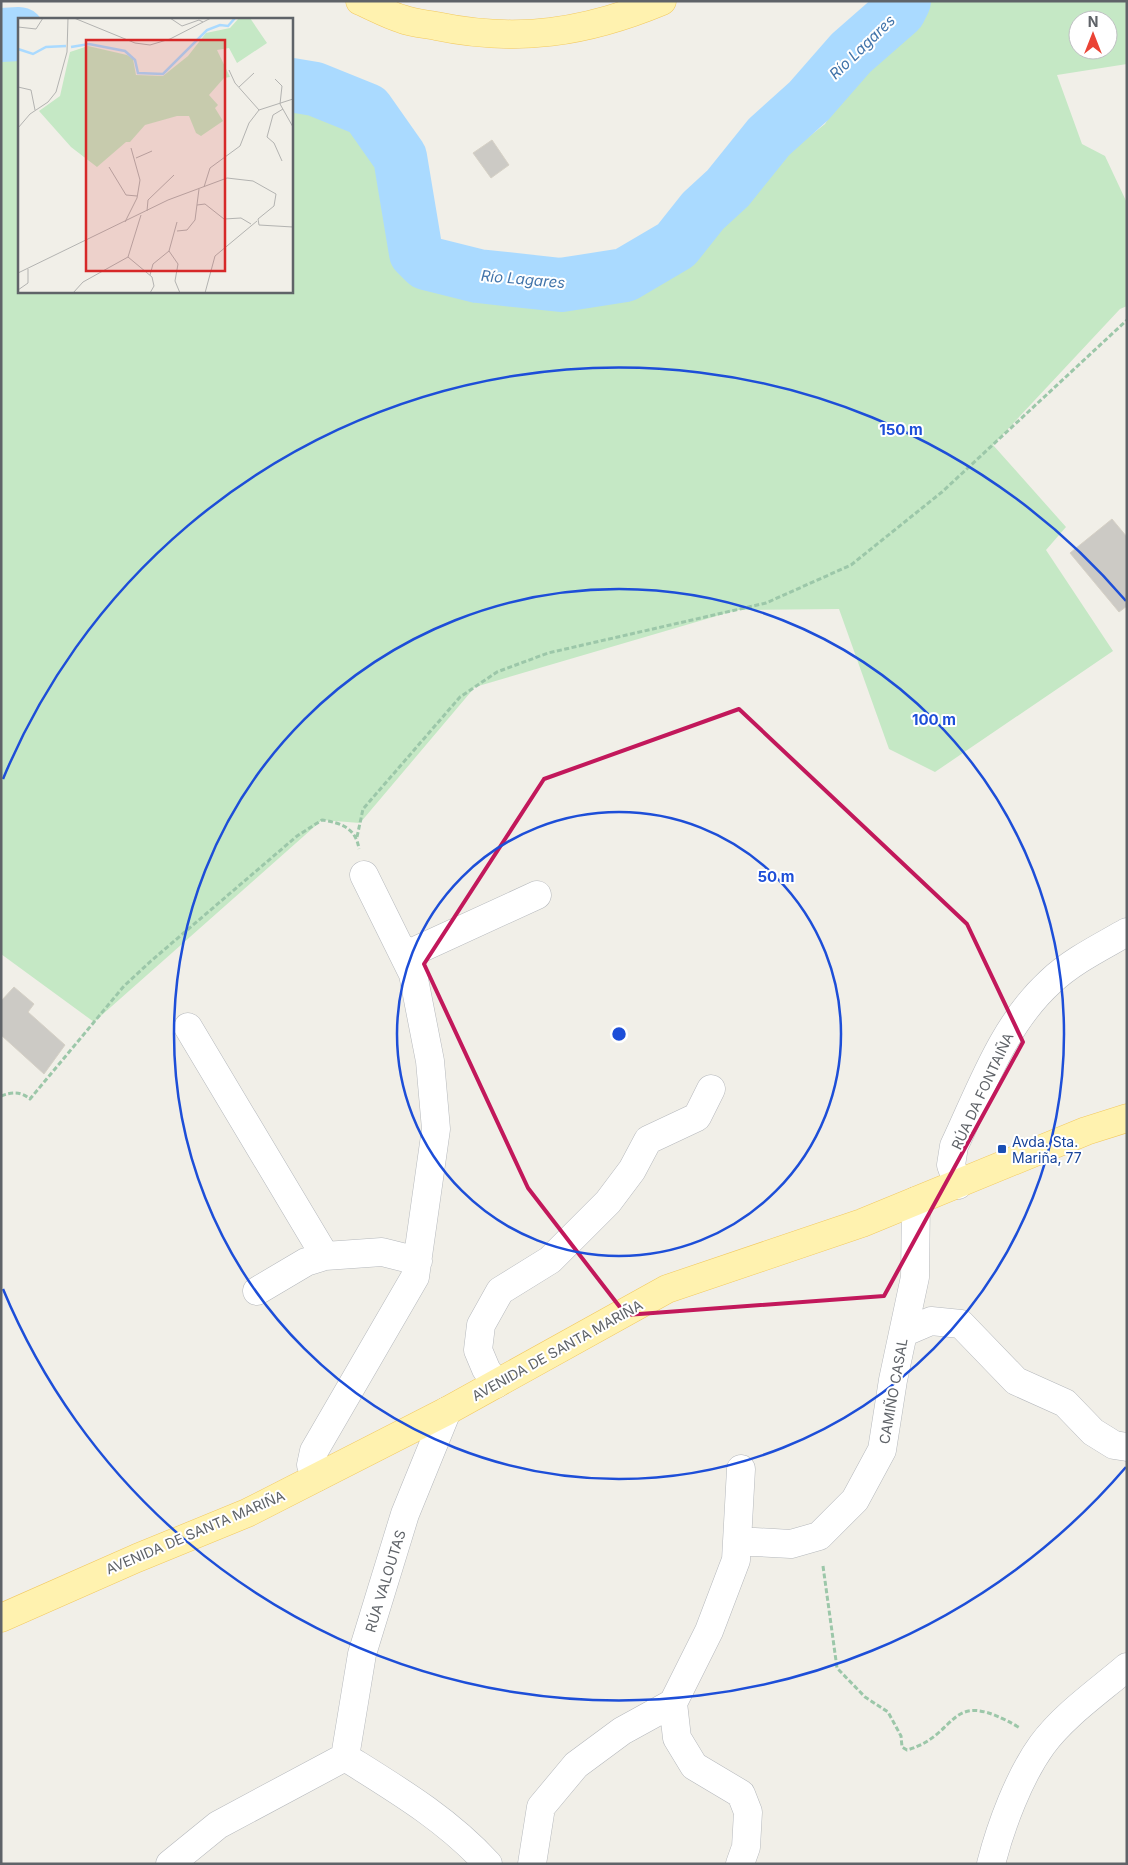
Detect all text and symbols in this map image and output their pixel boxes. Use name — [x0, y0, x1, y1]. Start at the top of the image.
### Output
north arrow — [1068, 10, 1118, 60]
water label: Río Lagares — [825, 11, 899, 83]
text: N — [1088, 13, 1098, 30]
inset map — [18, 18, 292, 292]
water label: Río Lagares — [480, 266, 566, 292]
text: 150 m — [879, 420, 923, 439]
text: 100 m — [912, 710, 956, 729]
text: 50 m — [758, 867, 794, 886]
centre of rings — [610, 1025, 628, 1043]
street label: RÚA DA FONTAIÑA — [947, 1030, 1017, 1152]
place label: Avda. Sta. Mariña, 77 — [1012, 1133, 1082, 1166]
marker: Avda. Sta. Mariña, 77 — [996, 1143, 1008, 1155]
street label: AVENIDA DE SANTA MARIÑA — [469, 1296, 646, 1404]
street label: CAMIÑO CASAL — [875, 1337, 911, 1445]
street label: AVENIDA DE SANTA MARIÑA — [103, 1486, 287, 1577]
street label: RÚA VALOUTAS — [361, 1528, 409, 1634]

